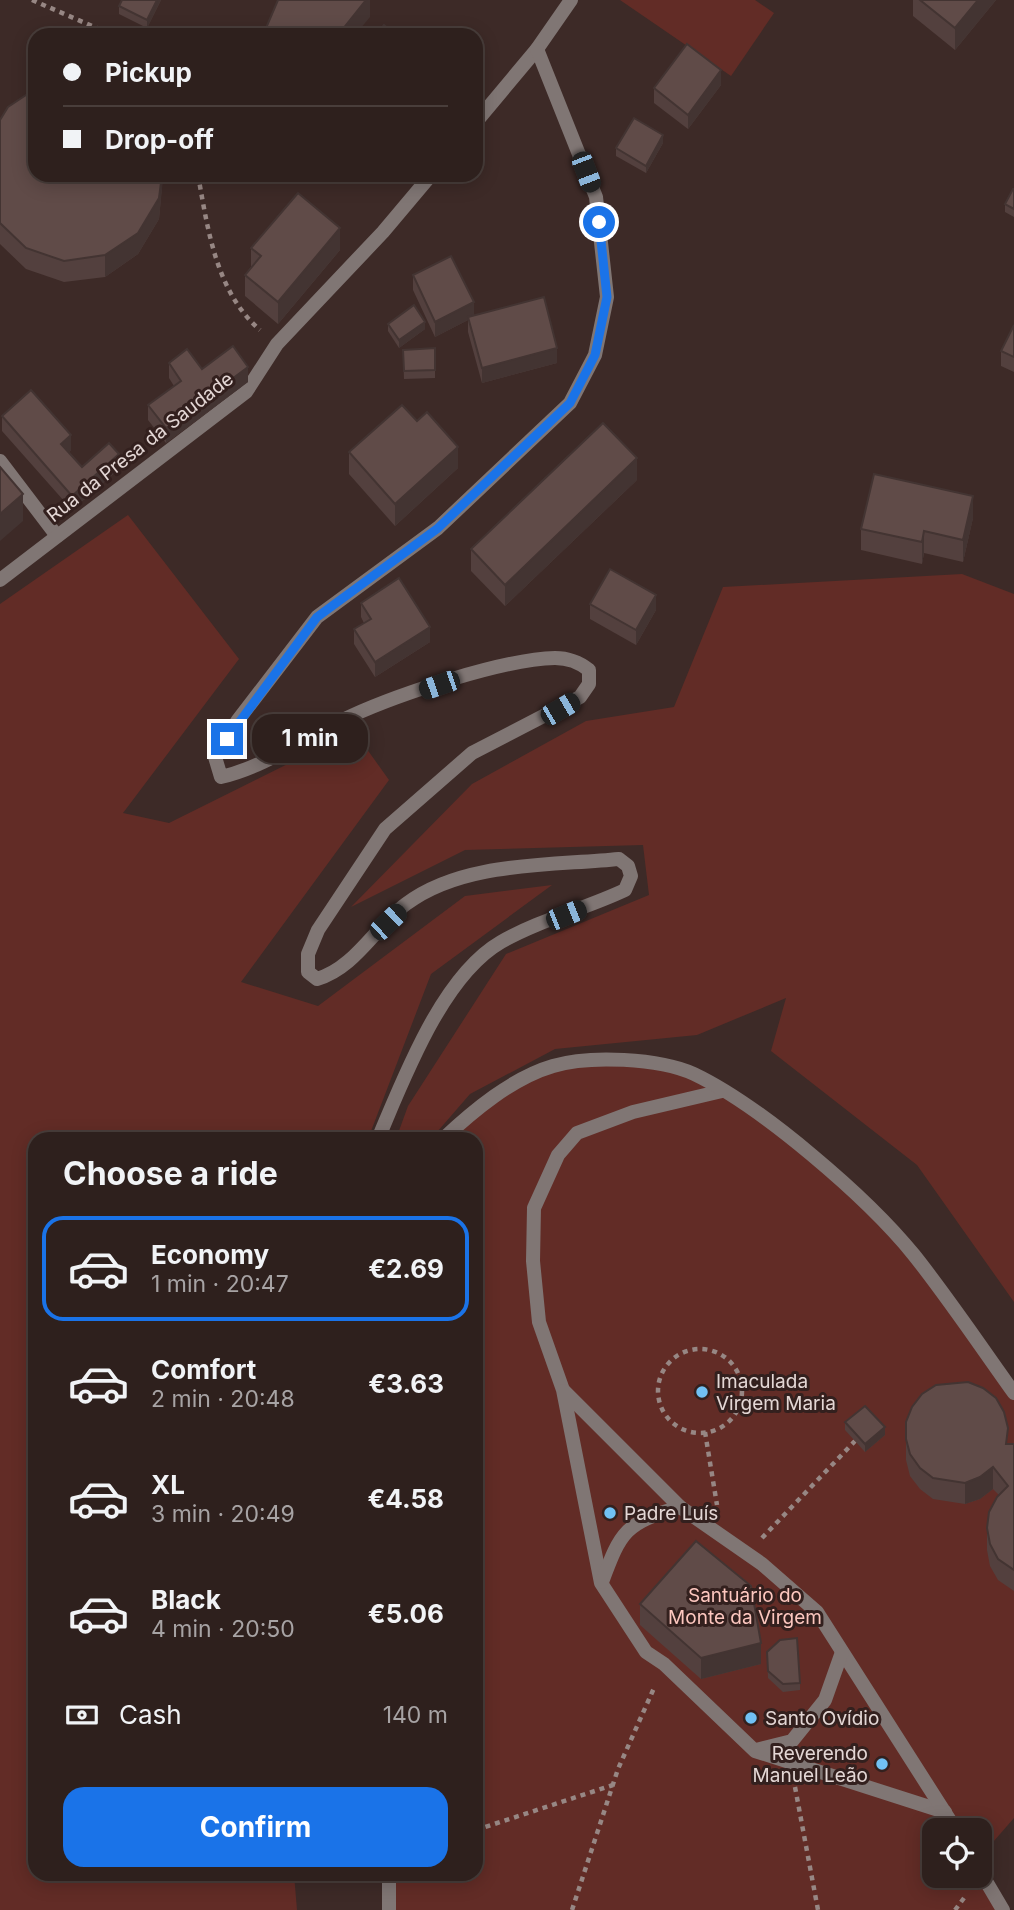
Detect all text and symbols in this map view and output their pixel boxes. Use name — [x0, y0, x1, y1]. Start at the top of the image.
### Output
text: Pickup — [105, 57, 192, 88]
text: Drop-off — [105, 124, 214, 155]
car — [569, 149, 604, 195]
route start — [583, 206, 615, 238]
street label: Rua da Presa da Saudade — [42, 367, 238, 527]
car — [416, 668, 463, 702]
car — [537, 689, 584, 729]
callout: 1 min — [252, 714, 367, 764]
route end — [211, 723, 243, 755]
text: 1 min — [282, 724, 338, 752]
car — [543, 897, 590, 933]
car — [366, 900, 411, 944]
text: Choose a ride — [63, 1154, 278, 1193]
icon: car — [67, 1237, 130, 1300]
text: Economy — [151, 1239, 269, 1270]
text: €2.69 — [368, 1253, 444, 1284]
text: 1 min · 20:47 — [151, 1270, 289, 1298]
icon: car — [67, 1352, 130, 1415]
text: Comfort — [151, 1354, 256, 1385]
text: €3.63 — [368, 1368, 444, 1399]
place label: Imaculada Virgem Maria — [716, 1370, 836, 1415]
marker: Imaculada Virgem Maria — [694, 1384, 710, 1400]
text: 2 min · 20:48 — [151, 1385, 295, 1413]
icon: car — [67, 1467, 130, 1530]
text: XL — [151, 1469, 185, 1500]
text: €4.58 — [367, 1483, 444, 1514]
text: 3 min · 20:49 — [151, 1500, 295, 1528]
place label: Padre Luís — [624, 1502, 718, 1525]
marker: Padre Luís — [602, 1505, 618, 1521]
icon: car — [67, 1582, 130, 1645]
text: Black — [151, 1584, 221, 1615]
park label: Santuário do Monte da Virgem — [668, 1584, 822, 1629]
text: €5.06 — [368, 1598, 444, 1629]
text: 4 min · 20:50 — [151, 1615, 295, 1643]
icon: cash — [63, 1696, 101, 1734]
text: Cash — [119, 1699, 182, 1730]
text: 140 m — [383, 1701, 448, 1729]
place label: Santo Ovídio — [765, 1707, 879, 1730]
marker: Santo Ovídio — [743, 1710, 759, 1726]
place label: Reverendo Manuel Leão — [753, 1742, 868, 1787]
marker: Reverendo Manuel Leão — [874, 1756, 890, 1772]
button: Confirm — [63, 1787, 448, 1867]
map controls — [922, 1818, 992, 1888]
button: locate — [922, 1818, 992, 1888]

